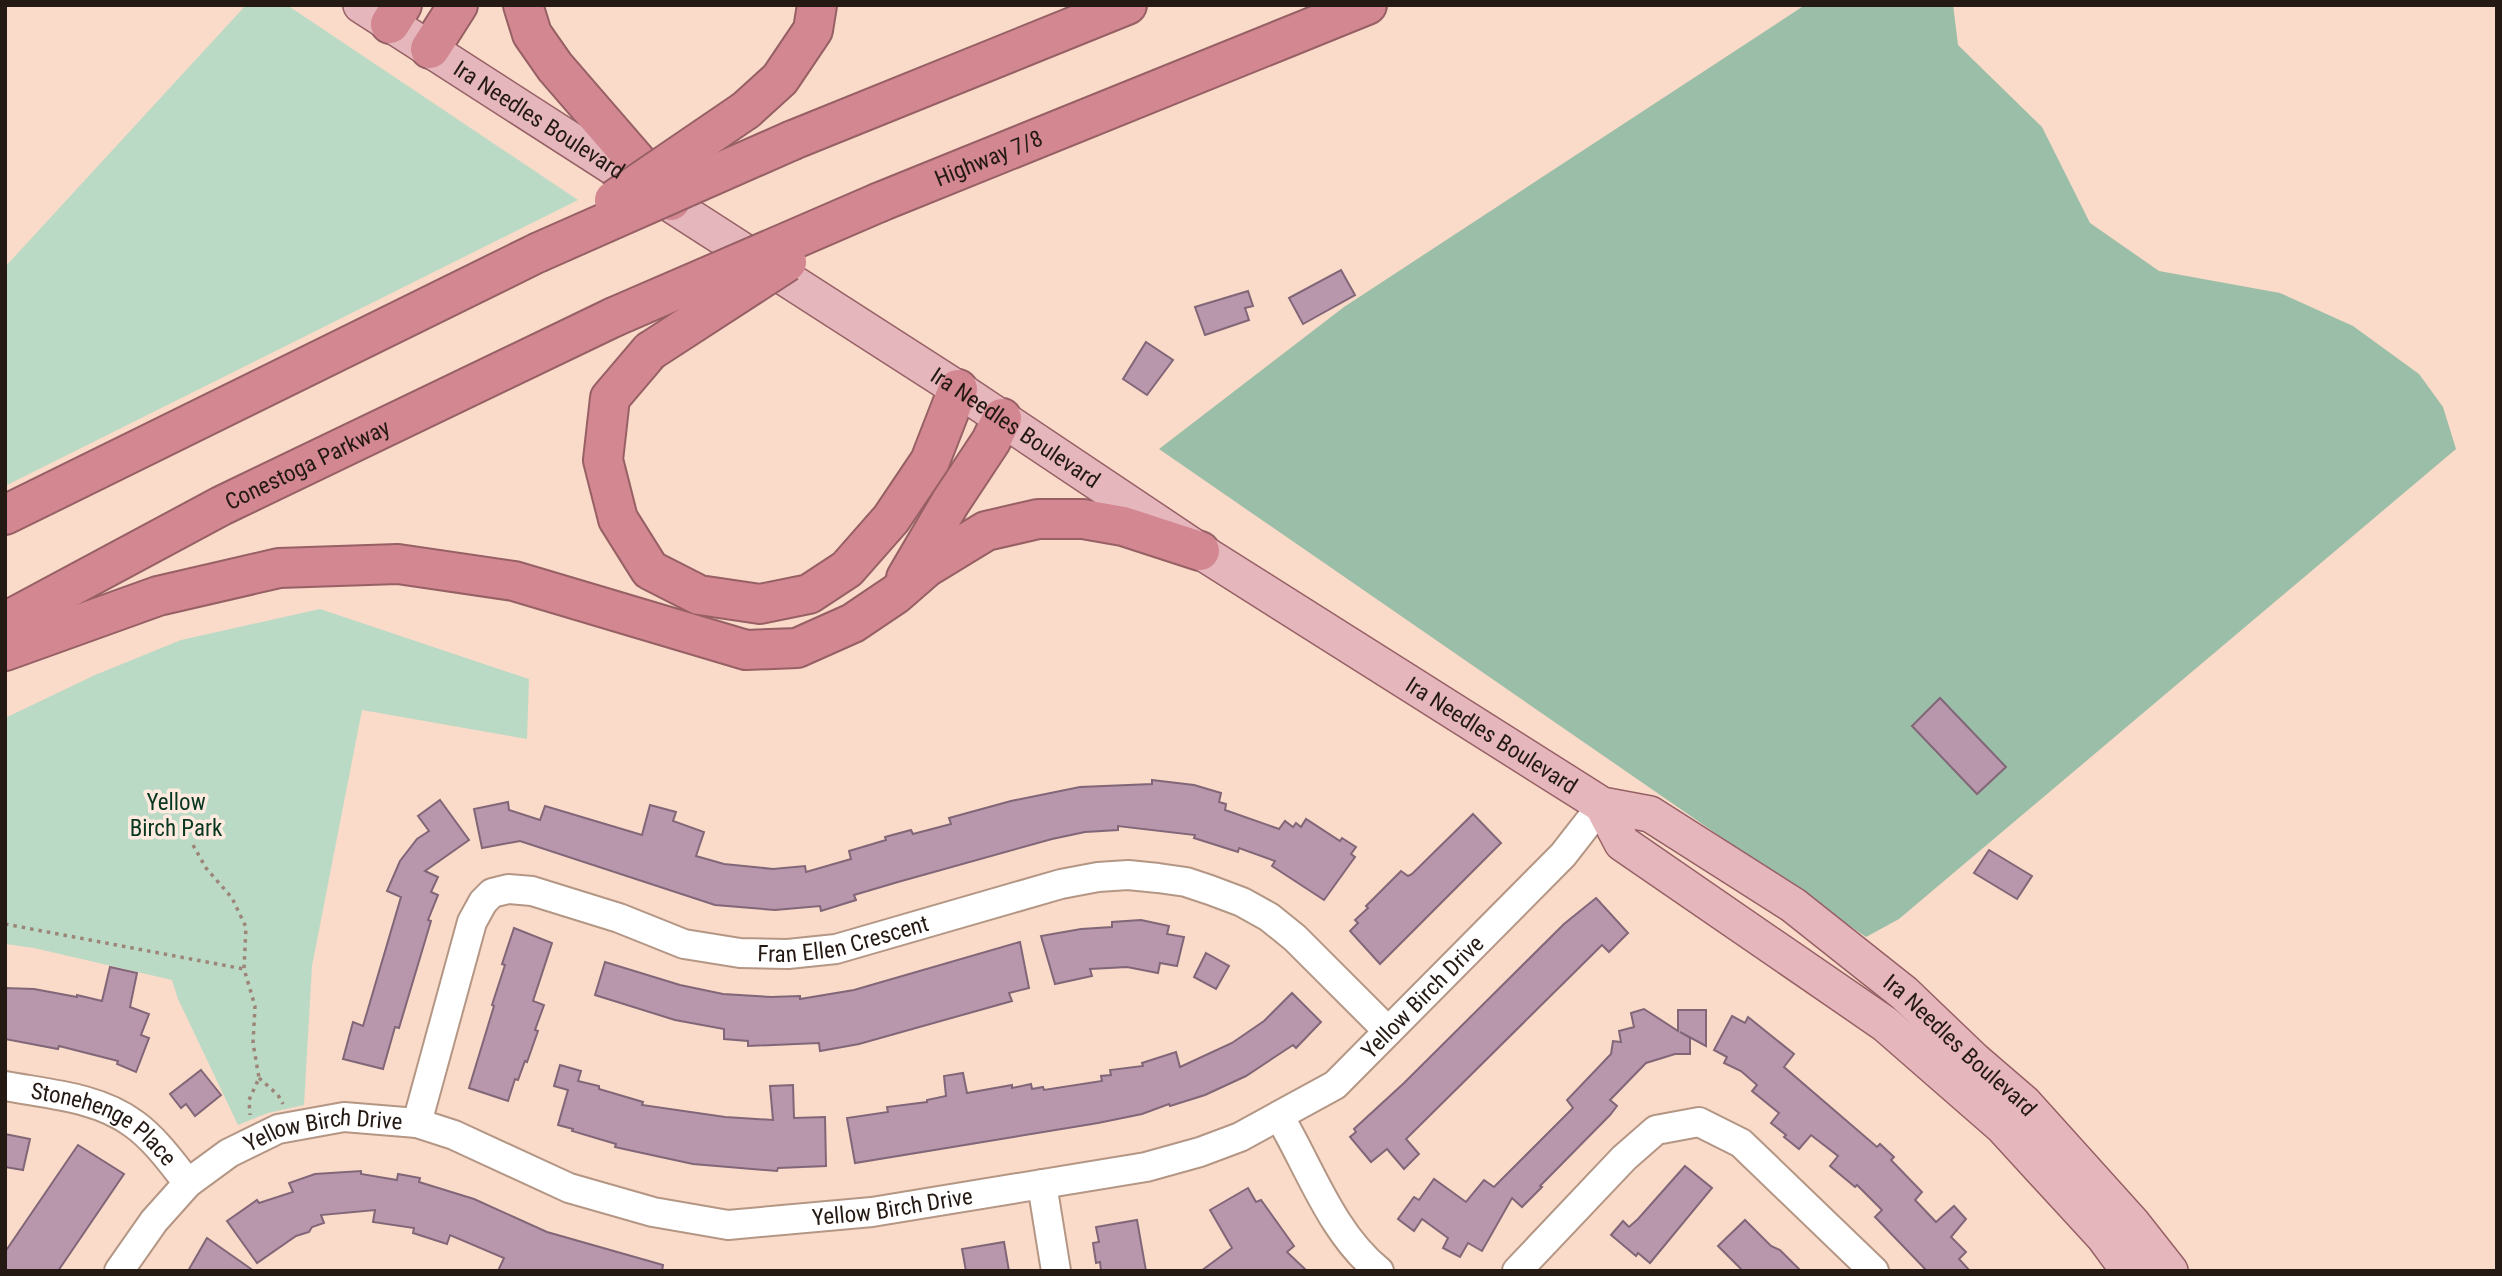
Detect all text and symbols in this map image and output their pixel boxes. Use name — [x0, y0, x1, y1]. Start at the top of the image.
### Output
street label: Ira Needles Boulevard — [449, 55, 630, 185]
street label: Highway 7/8 — [931, 125, 1047, 192]
street label: Ira Needles Boulevard — [925, 362, 1105, 494]
street label: Conestoga Parkway — [221, 414, 395, 516]
street label: Ira Needles Boulevard — [1401, 671, 1582, 800]
park label: Yellow Birch Park — [130, 789, 223, 842]
street label: Fran Ellen Crescent — [757, 910, 932, 968]
street label: Yellow Birch Drive — [1356, 930, 1489, 1064]
street label: Ira Needles Boulevard — [1878, 969, 2042, 1122]
street label: Stonehenge Place — [29, 1078, 182, 1171]
street label: Yellow Birch Drive — [240, 1104, 403, 1158]
street label: Yellow Birch Drive — [811, 1183, 975, 1231]

